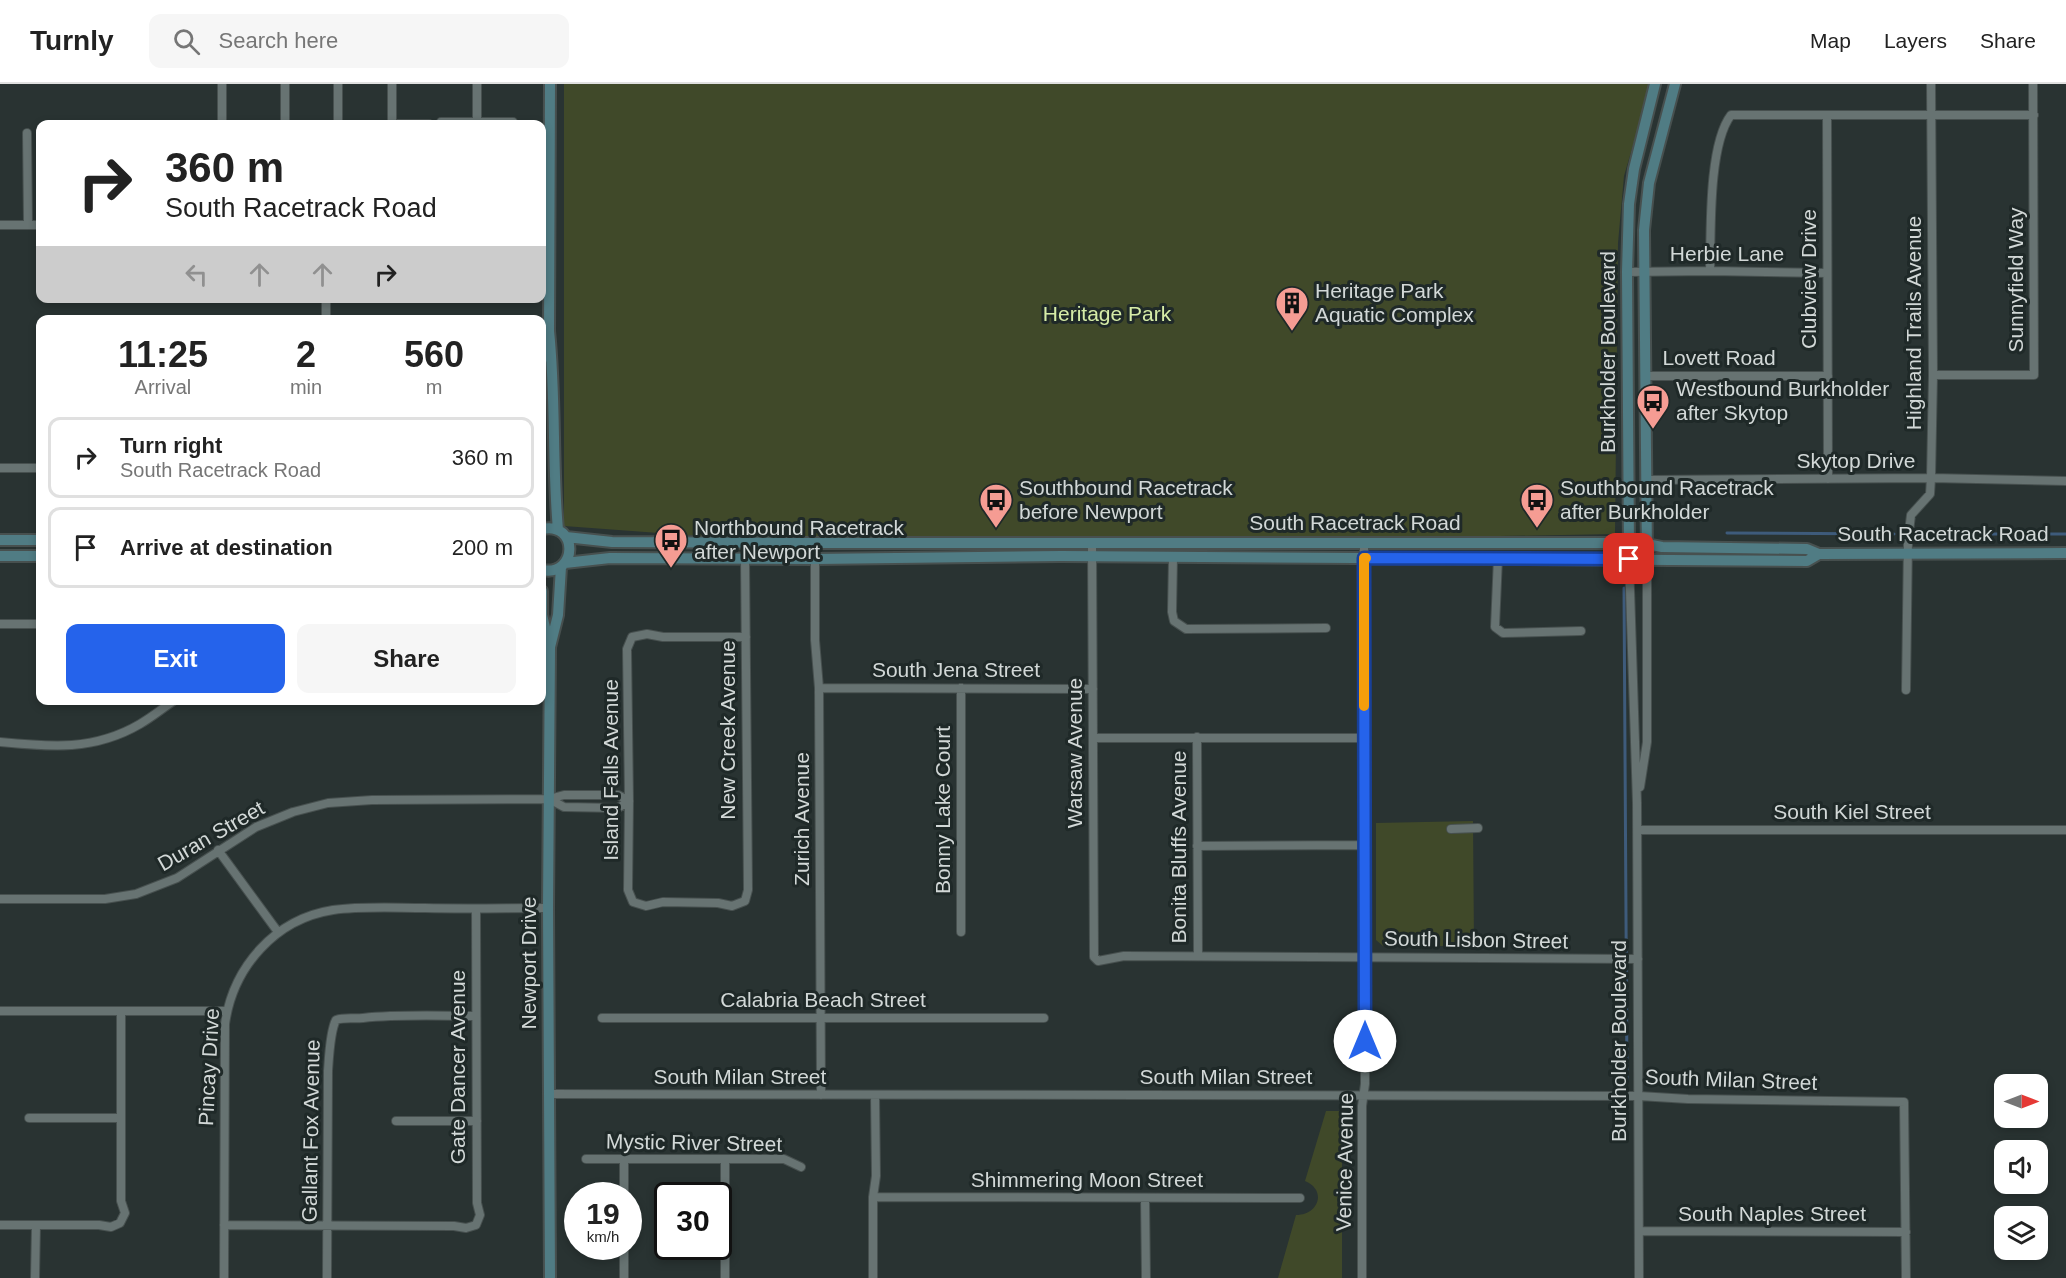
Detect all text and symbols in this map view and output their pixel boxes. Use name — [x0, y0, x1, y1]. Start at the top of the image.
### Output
search box — [149, 14, 569, 68]
text: Turnly — [30, 25, 113, 56]
icon: search — [170, 25, 203, 58]
text: Search here — [218, 28, 338, 53]
text: Map — [1810, 29, 1851, 52]
text: Layers — [1884, 29, 1947, 52]
text: Share — [1980, 29, 2036, 52]
icon: right — [66, 144, 144, 222]
text: 360 m — [165, 144, 284, 191]
text: South Racetrack Road — [165, 193, 437, 223]
street label: Sunnyfield Way — [2004, 207, 2027, 353]
street label: Clubview Drive — [1797, 209, 1820, 349]
street label: Highland Trails Avenue — [1902, 216, 1925, 430]
street label: Herbie Lane — [1670, 242, 1784, 265]
street label: Burkholder Boulevard — [1596, 251, 1619, 453]
icon: left — [180, 258, 213, 291]
icon: ahead — [243, 258, 276, 291]
icon: ahead — [306, 258, 339, 291]
icon: right — [369, 258, 402, 291]
place label: Heritage Park Aquatic Complex — [1315, 279, 1474, 326]
building icon: Heritage Park Aquatic Complex — [1274, 285, 1310, 332]
park label: Heritage Park — [1043, 302, 1172, 325]
text: 11:25 — [118, 334, 208, 375]
text: 2 — [296, 334, 316, 375]
text: 560 — [404, 334, 464, 375]
street label: Lovett Road — [1662, 346, 1776, 369]
text: Arrival — [135, 376, 191, 398]
text: min — [290, 376, 322, 398]
text: m — [426, 376, 442, 398]
place label: Westbound Burkholder after Skytop — [1676, 377, 1889, 424]
bus stop icon: Westbound Burkholder after Skytop — [1635, 383, 1671, 430]
text: Turn right — [120, 433, 222, 458]
icon: right — [69, 441, 102, 474]
text: 360 m — [452, 445, 513, 470]
street label: Skytop Drive — [1796, 449, 1916, 472]
text: South Racetrack Road — [120, 459, 321, 481]
place label: Southbound Racetrack before Newport — [1019, 476, 1233, 523]
place label: Southbound Racetrack after Burkholder — [1560, 476, 1774, 523]
bus stop icon: Southbound Racetrack before Newport — [978, 482, 1014, 529]
bus stop icon: Southbound Racetrack after Burkholder — [1519, 482, 1555, 529]
street label: South Racetrack Road — [1249, 511, 1461, 534]
place label: Northbound Racetrack after Newport — [694, 516, 905, 563]
bus stop icon: Northbound Racetrack after Newport — [653, 522, 689, 569]
street label: South Racetrack Road — [1837, 522, 2049, 545]
icon: arrive — [69, 531, 102, 564]
pin — [1603, 533, 1654, 584]
text: Arrive at destination — [120, 535, 333, 560]
text: 200 m — [452, 535, 513, 560]
icon: arrive — [1612, 542, 1645, 575]
button: Exit — [66, 624, 285, 693]
button: Share — [297, 624, 516, 693]
street label: New Creek Avenue — [716, 640, 739, 820]
street label: South Jena Street — [872, 658, 1040, 681]
street label: Warsaw Avenue — [1063, 678, 1086, 828]
street label: Island Falls Avenue — [599, 679, 622, 861]
street label: Bonny Lake Court — [931, 726, 954, 894]
street label: Bonita Bluffs Avenue — [1167, 750, 1190, 944]
street label: Zurich Avenue — [790, 752, 813, 886]
street label: Duran Street — [153, 796, 268, 875]
street label: South Kiel Street — [1773, 800, 1931, 823]
street label: Newport Drive — [517, 896, 540, 1030]
street label: South Lisbon Street — [1384, 926, 1569, 953]
street label: Burkholder Boulevard — [1607, 940, 1630, 1142]
street label: Gate Dancer Avenue — [446, 970, 469, 1164]
street label: Calabria Beach Street — [720, 988, 926, 1011]
street label: Pincay Drive — [194, 1008, 223, 1126]
position arrow — [1333, 1009, 1397, 1073]
street label: Gallant Fox Avenue — [297, 1039, 324, 1223]
street label: South Milan Street — [654, 1065, 827, 1088]
street label: South Milan Street — [1140, 1065, 1313, 1088]
street label: South Milan Street — [1644, 1065, 1818, 1094]
north arrow — [1994, 1074, 2048, 1128]
map controls — [1994, 1074, 2048, 1260]
street label: Venice Avenue — [1332, 1093, 1357, 1231]
street label: Mystic River Street — [606, 1129, 782, 1156]
button: sound — [1994, 1140, 2048, 1194]
street label: Shimmering Moon Street — [971, 1168, 1203, 1191]
speed limit sign: 30 — [654, 1182, 732, 1260]
text: 19 — [586, 1197, 620, 1230]
street label: South Naples Street — [1678, 1202, 1866, 1225]
button: layers — [1994, 1206, 2048, 1260]
text: km/h — [587, 1228, 619, 1245]

